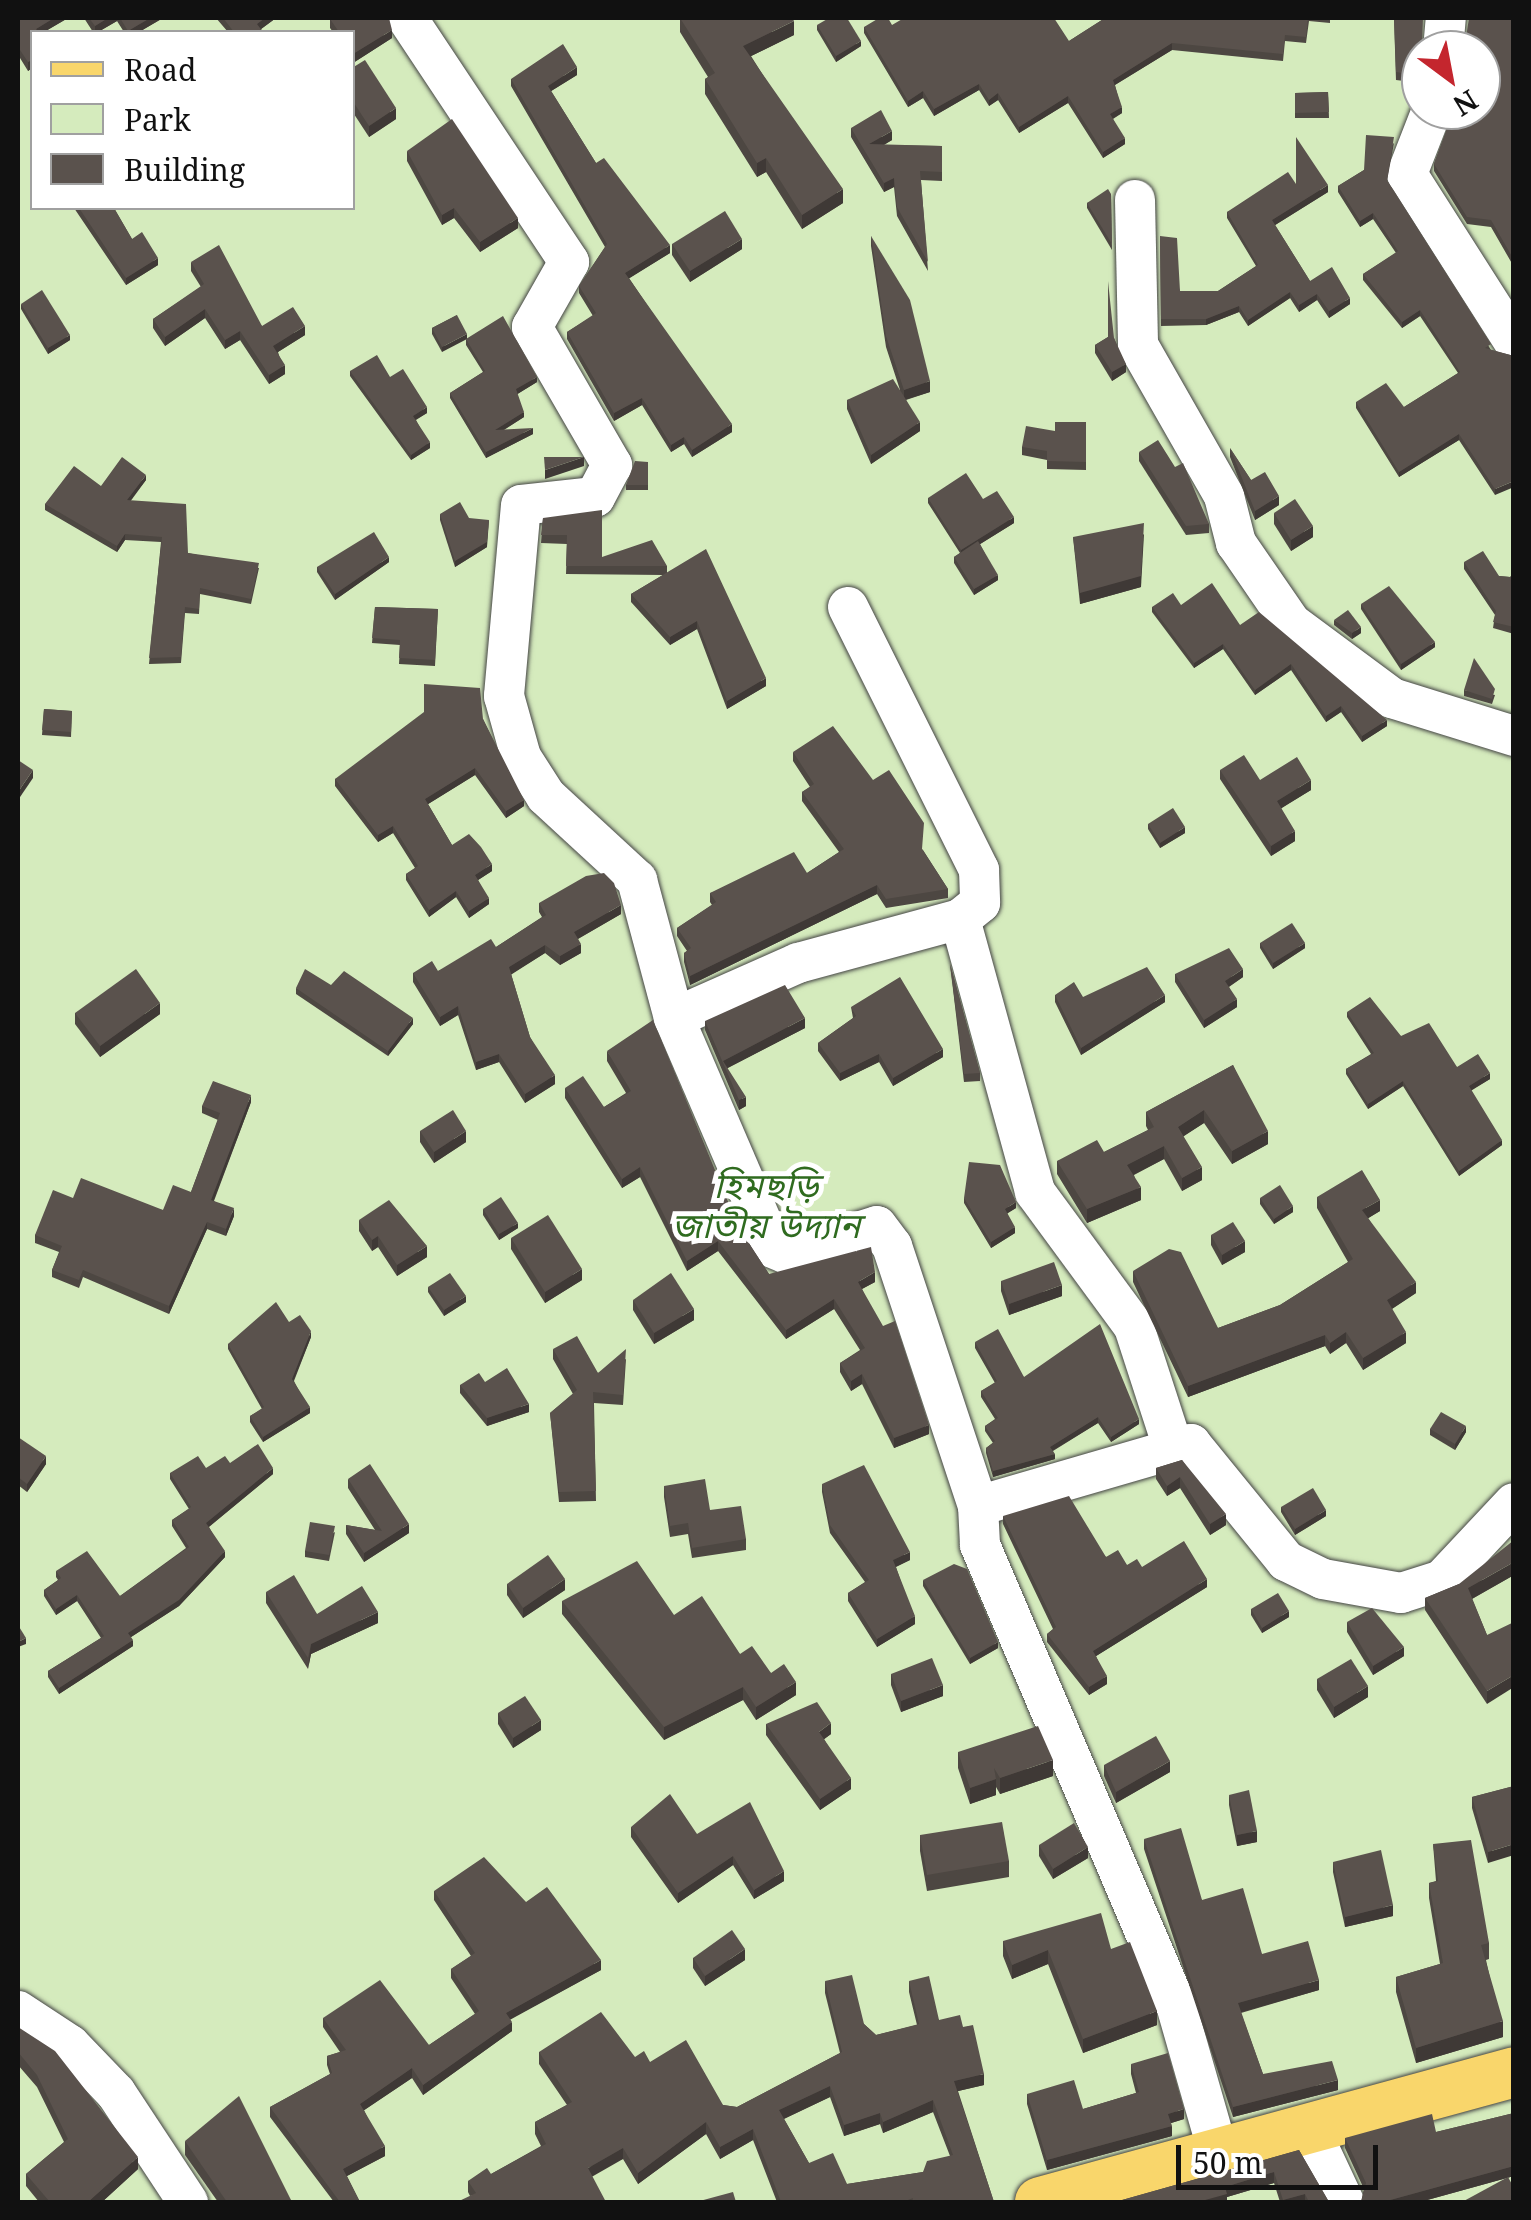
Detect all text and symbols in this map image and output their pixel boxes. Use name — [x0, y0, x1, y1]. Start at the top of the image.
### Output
legend — [30, 30, 355, 210]
north arrow — [1401, 30, 1501, 130]
text: Road — [124, 49, 196, 90]
text: N — [1446, 82, 1485, 126]
text: Park — [124, 99, 191, 140]
text: Building — [124, 149, 245, 190]
park label: হিমছড়ি জাতীয় উদ্যান — [672, 1164, 860, 1246]
scale bar — [1181, 2125, 1384, 2187]
text: 50 m — [1193, 2142, 1263, 2183]

